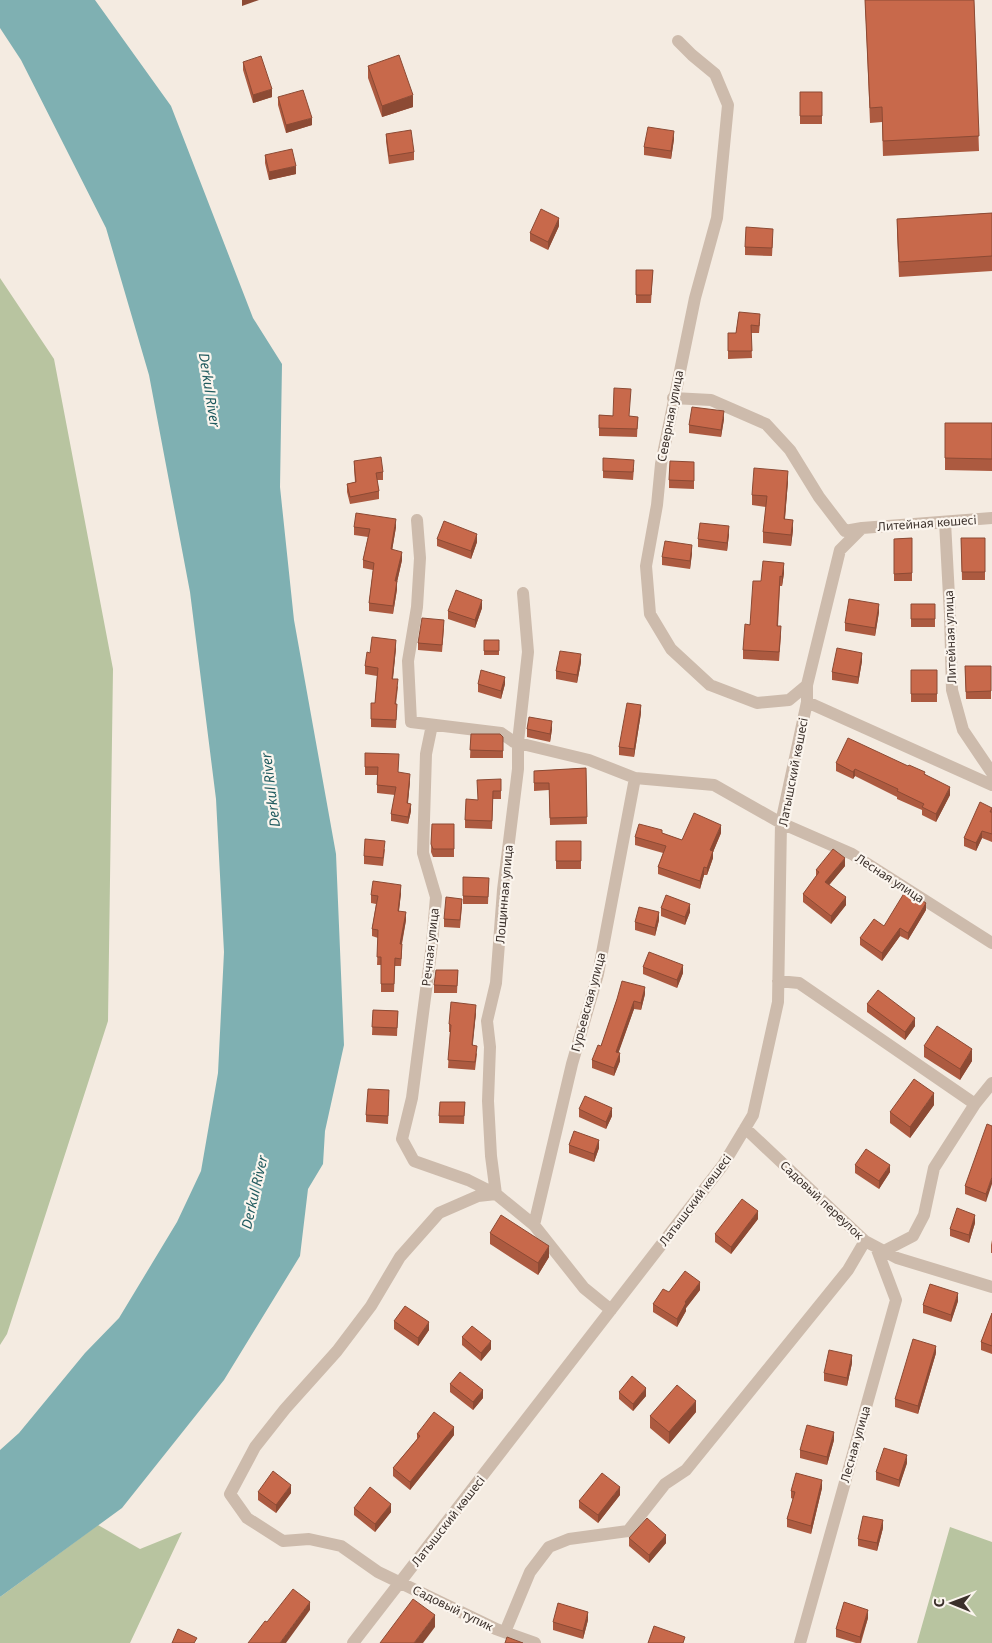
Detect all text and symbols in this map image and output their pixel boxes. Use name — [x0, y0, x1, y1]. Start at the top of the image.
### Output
water label: Derkul River — [195, 352, 225, 429]
street label: Северная улица — [653, 369, 687, 463]
street label: Литейная көшесі — [877, 511, 977, 535]
street label: Литейная улица — [940, 590, 960, 684]
street label: Латышский көшесі — [774, 716, 812, 828]
water label: Derkul River — [256, 751, 284, 828]
street label: Лощинная улица — [491, 844, 517, 944]
street label: Лесная улица — [852, 849, 928, 907]
street label: Речная улица — [417, 907, 443, 987]
street label: Гурьевская улица — [567, 951, 609, 1053]
street label: Латышский көшесі — [655, 1151, 735, 1249]
water label: Derkul River — [236, 1153, 272, 1231]
street label: Садовый переулок — [776, 1157, 868, 1244]
street label: Лесная улица — [836, 1404, 874, 1484]
street label: Латышский көшесі — [407, 1472, 489, 1570]
north arrow — [927, 1578, 977, 1628]
street label: Садовый тупик — [410, 1581, 497, 1635]
text: С — [929, 1598, 948, 1607]

